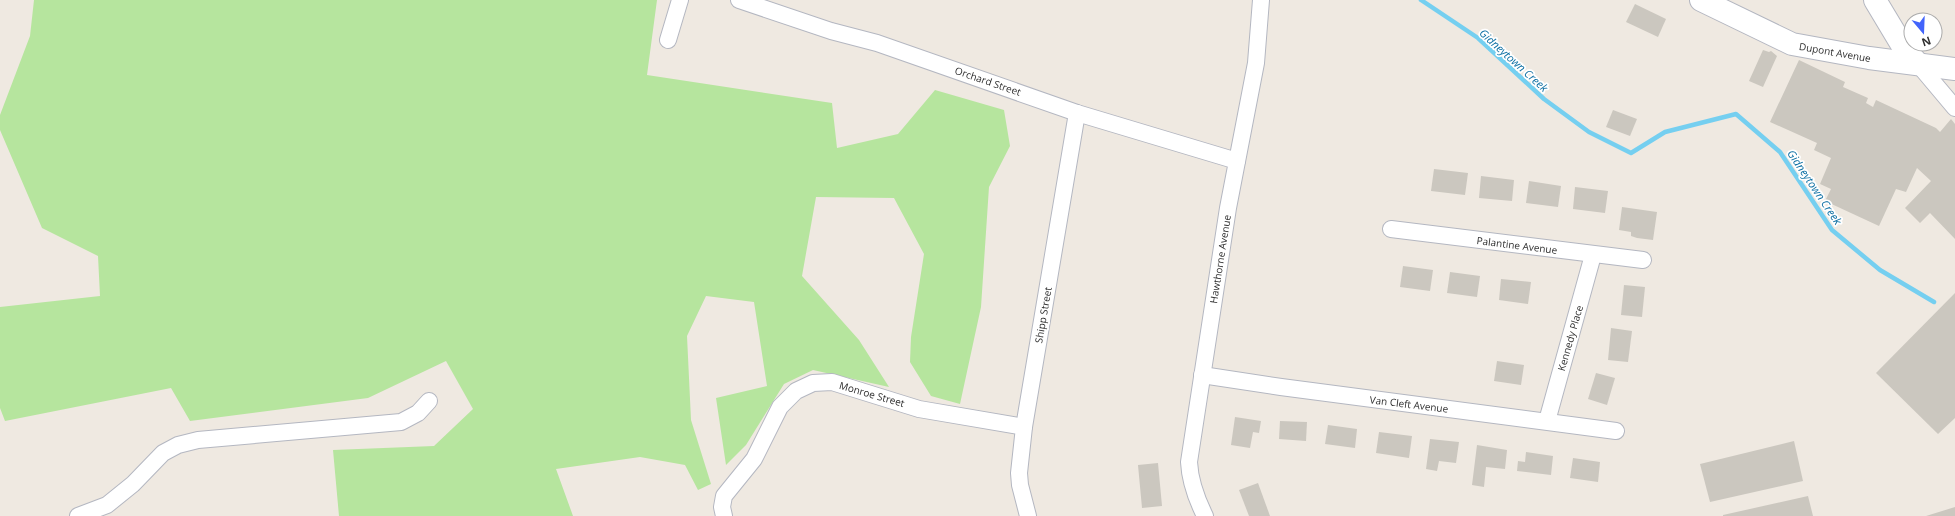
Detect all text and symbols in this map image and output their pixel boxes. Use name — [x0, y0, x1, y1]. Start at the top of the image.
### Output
north arrow — [1903, 12, 1943, 52]
water label: Gidneytown Creek — [1476, 25, 1552, 95]
text: N — [1920, 33, 1933, 50]
street label: Dupont Avenue — [1798, 39, 1872, 65]
street label: Orchard Street — [953, 63, 1023, 99]
water label: Gidneytown Creek — [1784, 147, 1846, 228]
street label: Hawthorne Avenue — [1206, 213, 1234, 304]
street label: Palantine Avenue — [1476, 233, 1558, 257]
street label: Shipp Street — [1031, 285, 1055, 344]
street label: Kennedy Place — [1554, 303, 1586, 373]
street label: Monroe Street — [838, 378, 907, 410]
street label: Van Cleft Avenue — [1369, 392, 1449, 416]

